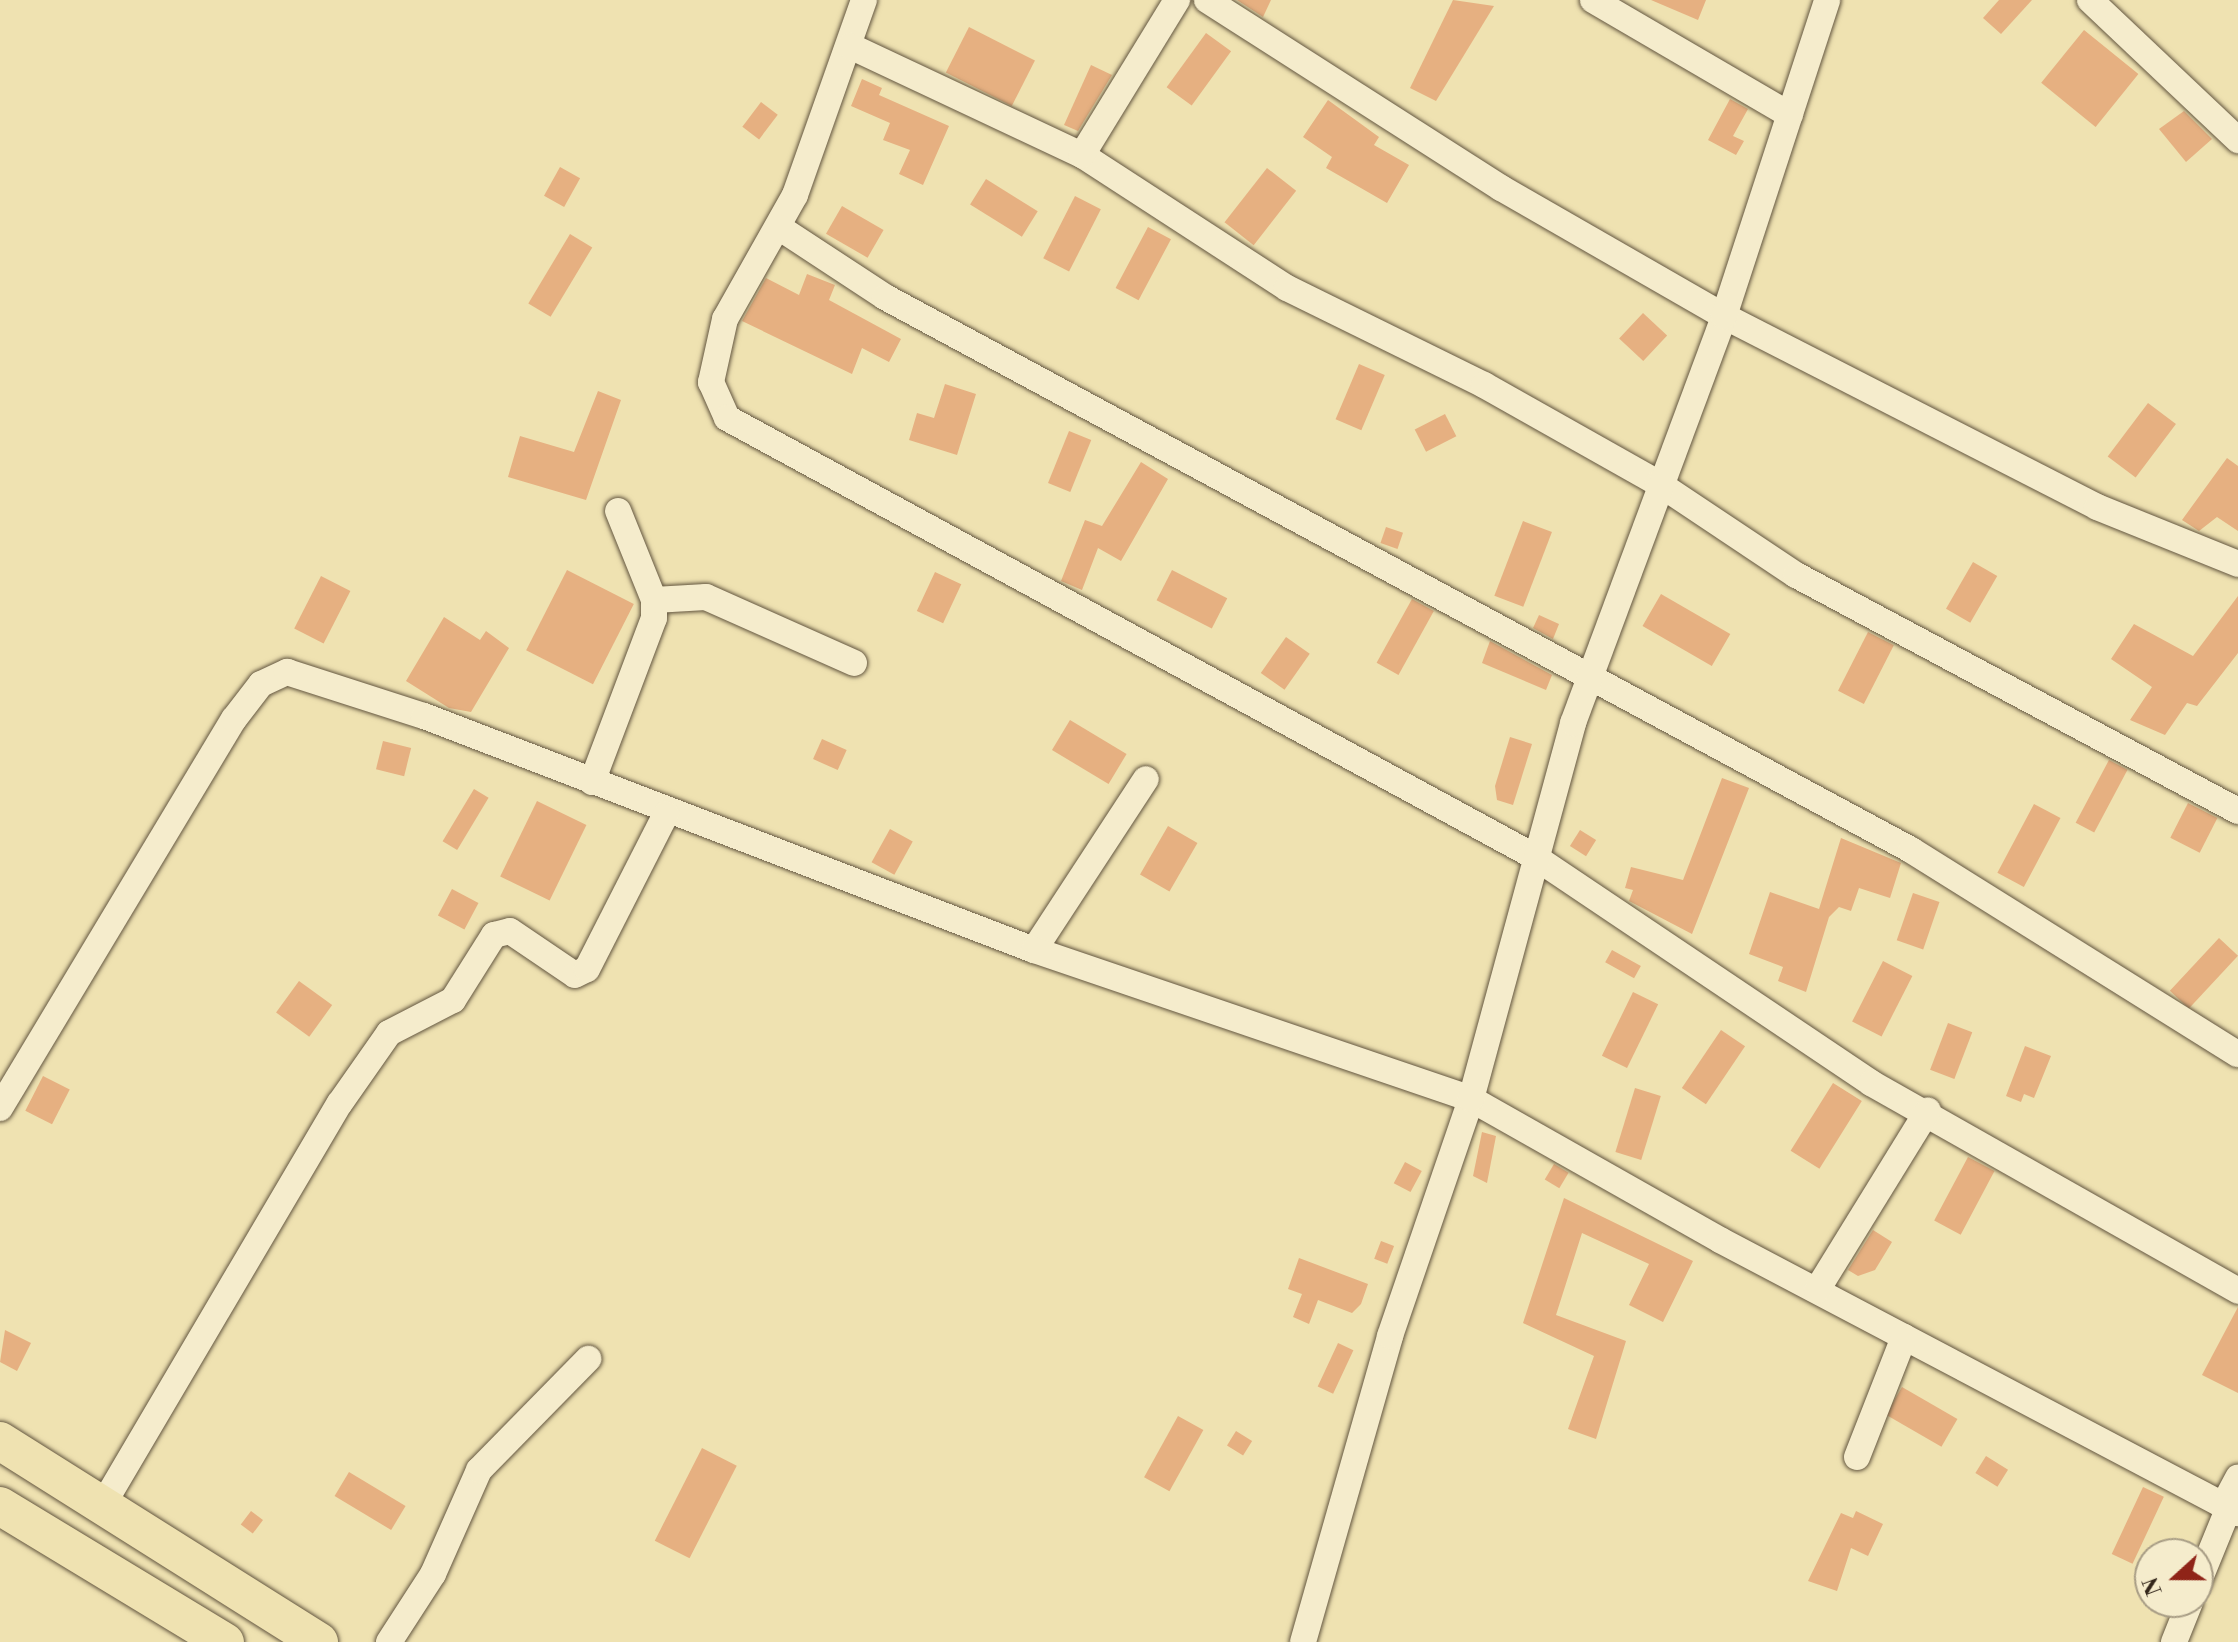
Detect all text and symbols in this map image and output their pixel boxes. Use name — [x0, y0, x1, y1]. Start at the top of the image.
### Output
north arrow — [2134, 1538, 2214, 1618]
text: N — [2137, 1573, 2169, 1599]

